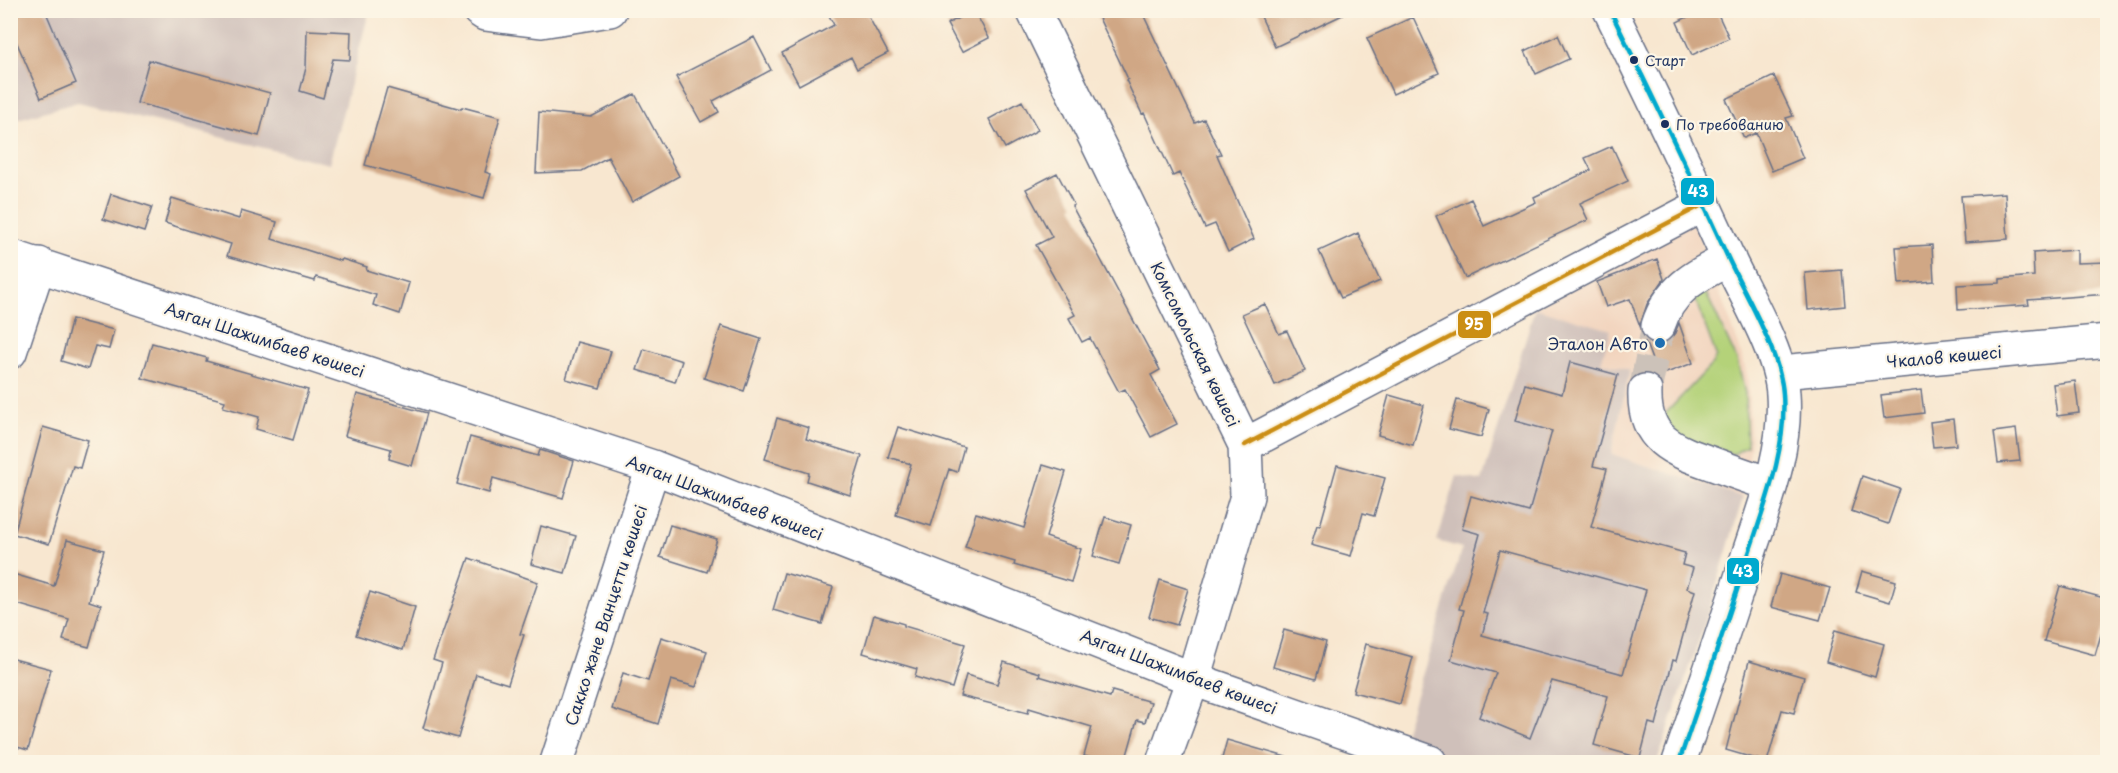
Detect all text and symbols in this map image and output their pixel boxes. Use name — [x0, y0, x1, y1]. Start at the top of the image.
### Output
place label: Старт — [1645, 50, 1686, 71]
marker: Старт — [1628, 54, 1640, 66]
place label: По требованию — [1676, 114, 1784, 135]
marker: По требованию — [1659, 118, 1671, 130]
line badge: 43 — [1680, 177, 1715, 206]
text: 43 — [1687, 178, 1709, 202]
street label: Комсомольская көшесі — [1146, 258, 1246, 430]
street label: Аяган Шажимбаев көшесі — [162, 295, 368, 383]
line badge: 95 — [1457, 310, 1492, 339]
text: 95 — [1464, 311, 1484, 335]
place label: Эталон Авто — [1548, 331, 1648, 355]
marker: Эталон Авто — [1653, 336, 1667, 350]
street label: Чкалов көшесі — [1885, 339, 2003, 373]
street label: Аяган Шажимбаев көшесі — [623, 448, 827, 546]
street label: Сакко және Ванцетти көшесі — [558, 501, 652, 729]
line badge: 43 — [1726, 557, 1760, 585]
text: 43 — [1732, 558, 1754, 582]
street label: Аяган Шажимбаев көшесі — [1077, 622, 1281, 720]

